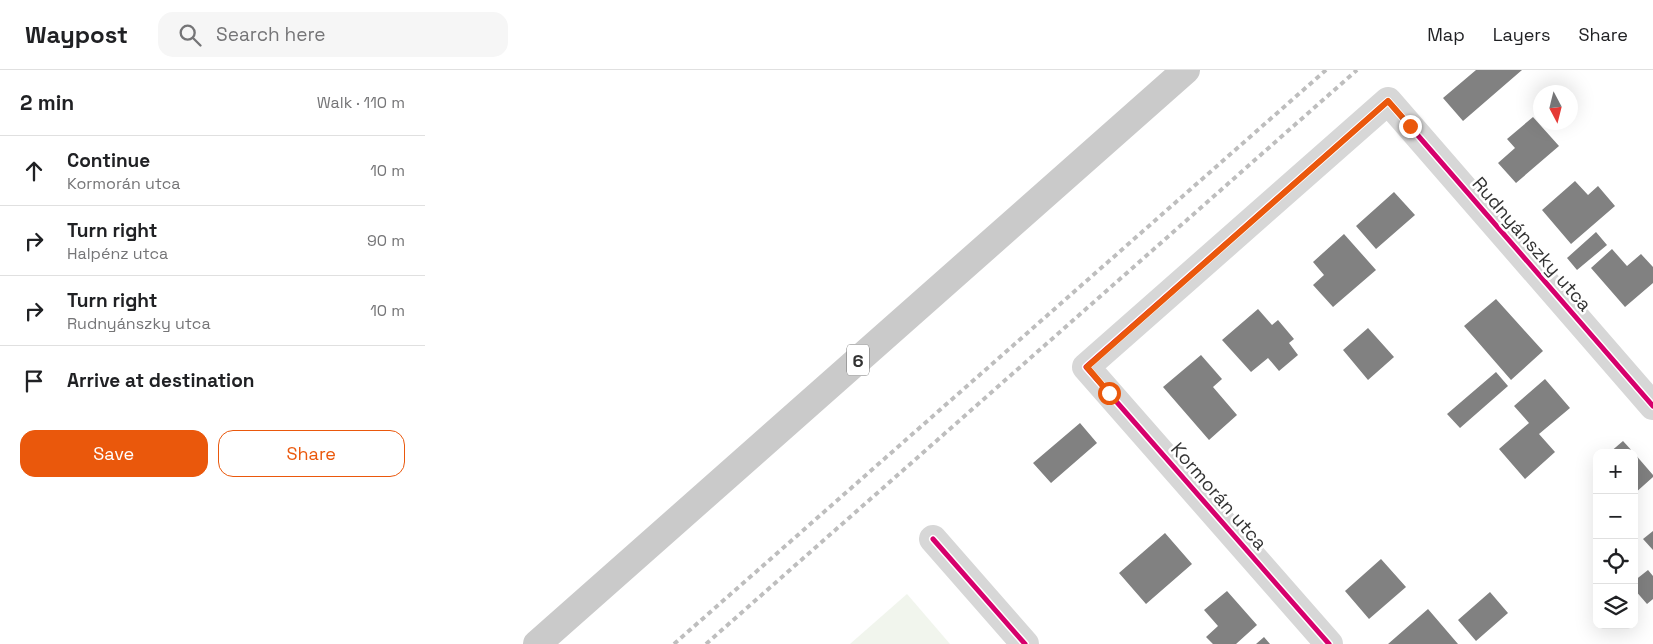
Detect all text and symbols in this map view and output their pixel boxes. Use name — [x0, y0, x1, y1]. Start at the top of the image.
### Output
search box — [158, 12, 508, 57]
text: Waypost — [25, 19, 128, 50]
icon: search — [176, 21, 204, 49]
text: Search here — [216, 22, 326, 47]
text: Map — [1427, 23, 1465, 46]
text: Layers — [1493, 23, 1550, 46]
text: Share — [1578, 23, 1628, 46]
north arrow — [1533, 85, 1578, 130]
text: 2 min — [20, 89, 74, 116]
text: Walk · 110 m — [317, 92, 405, 113]
route end — [1399, 115, 1422, 138]
text: Continue — [67, 148, 150, 173]
icon: ahead — [20, 157, 48, 185]
text: 10 m — [370, 160, 405, 181]
street label: Rudnyánszky utca — [1467, 171, 1597, 317]
text: Kormorán utca — [67, 173, 181, 194]
text: Turn right — [67, 218, 157, 243]
icon: right — [20, 227, 48, 255]
text: 90 m — [367, 230, 405, 251]
text: Halpénz utca — [67, 243, 168, 264]
text: Turn right — [67, 288, 157, 313]
icon: right — [20, 297, 48, 325]
text: 10 m — [370, 300, 405, 321]
text: Rudnyánszky utca — [67, 313, 211, 334]
road number: 6 — [847, 344, 869, 376]
icon: arrive — [20, 367, 48, 395]
text: Arrive at destination — [67, 368, 255, 393]
route start — [1098, 382, 1121, 405]
button: Save — [20, 430, 208, 477]
button: Share — [218, 430, 405, 477]
street label: Kormorán utca — [1165, 437, 1273, 555]
map controls — [1593, 449, 1638, 629]
button: + — [1593, 449, 1638, 494]
button: − — [1593, 494, 1638, 539]
button: locate — [1593, 539, 1638, 584]
button: layers — [1593, 584, 1638, 629]

